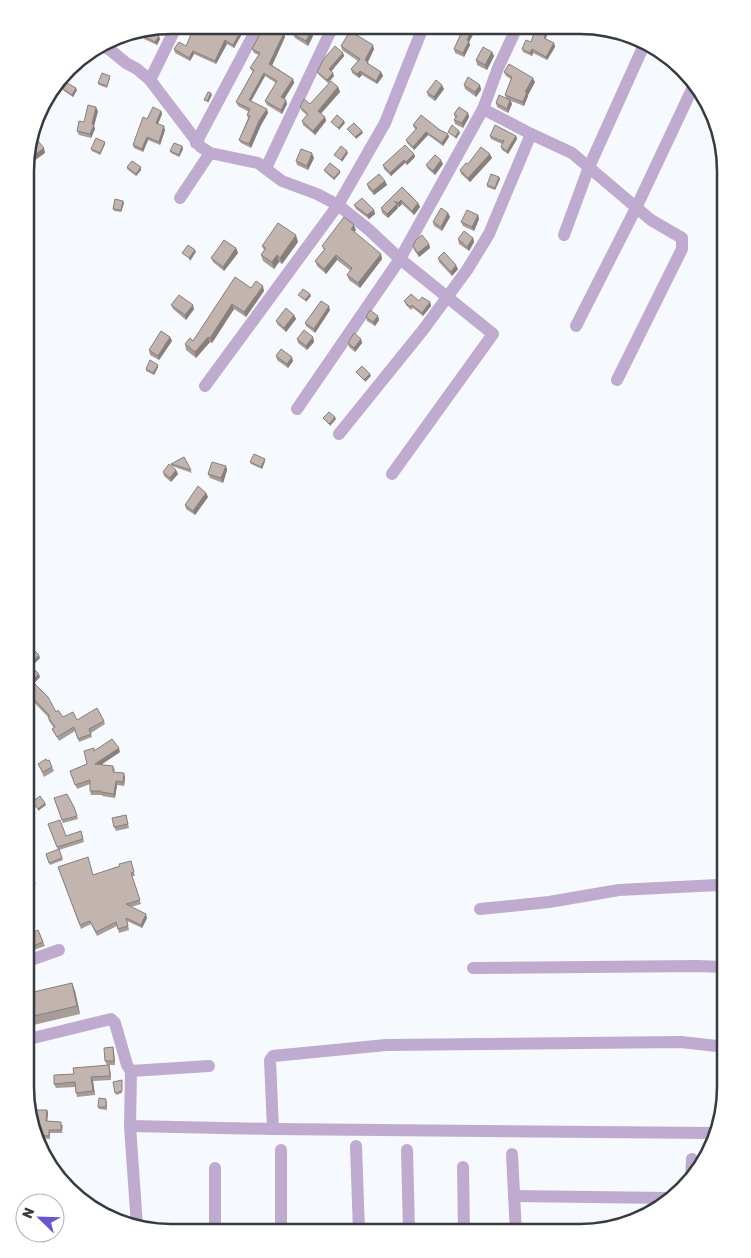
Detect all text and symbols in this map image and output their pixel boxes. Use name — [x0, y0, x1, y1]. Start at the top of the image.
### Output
north arrow — [15, 1193, 65, 1243]
text: N — [19, 1205, 38, 1221]

